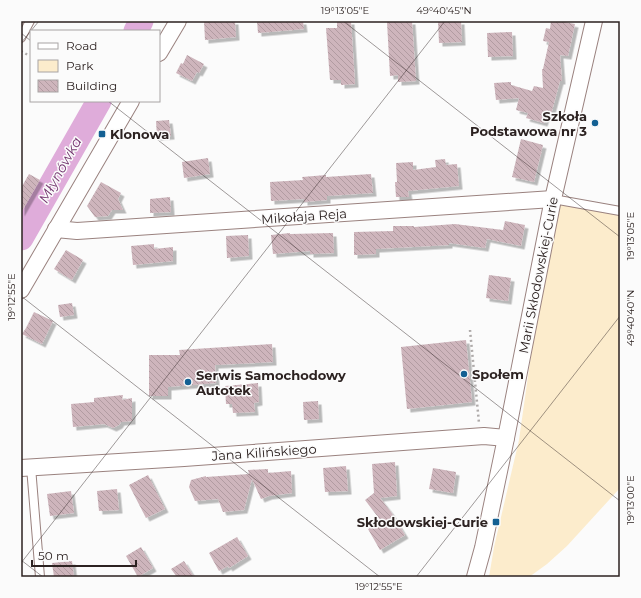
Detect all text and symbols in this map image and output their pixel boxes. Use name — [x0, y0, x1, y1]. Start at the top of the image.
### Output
text: 19°13'05"E — [321, 4, 369, 17]
text: 49°40'45"N — [416, 4, 472, 17]
legend — [30, 30, 160, 102]
text: Road — [66, 38, 97, 53]
text: Park — [66, 58, 94, 73]
text: Building — [66, 78, 117, 93]
place label: Szkoła Podstawowa nr 3 — [470, 108, 587, 139]
marker: Szkoła Podstawowa nr 3 — [590, 118, 600, 128]
place label: Klonowa — [110, 126, 169, 142]
marker: Klonowa — [97, 129, 107, 139]
water label: Młynówka — [34, 134, 86, 206]
street label: Marii Skłodowskiej-Curie — [515, 195, 561, 355]
street label: Mikołaja Reja — [261, 205, 347, 227]
text: 19°13'05"E — [624, 212, 637, 260]
text: 19°12'55"E — [5, 273, 18, 321]
text: 49°40'40"N — [624, 290, 637, 346]
place label: Społem — [472, 366, 524, 382]
place label: Serwis Samochodowy Autotek — [195, 367, 346, 398]
marker: Społem — [459, 369, 469, 379]
marker: Serwis Samochodowy Autotek — [183, 377, 193, 387]
street label: Jana Kilińskiego — [210, 440, 317, 464]
text: 19°13'00"E — [624, 475, 637, 525]
place label: Skłodowskiej-Curie — [357, 514, 488, 530]
marker: Skłodowskiej-Curie — [491, 517, 501, 527]
scale bar — [32, 542, 136, 568]
text: 50 m — [38, 548, 69, 563]
text: 19°12'55"E — [355, 580, 403, 593]

